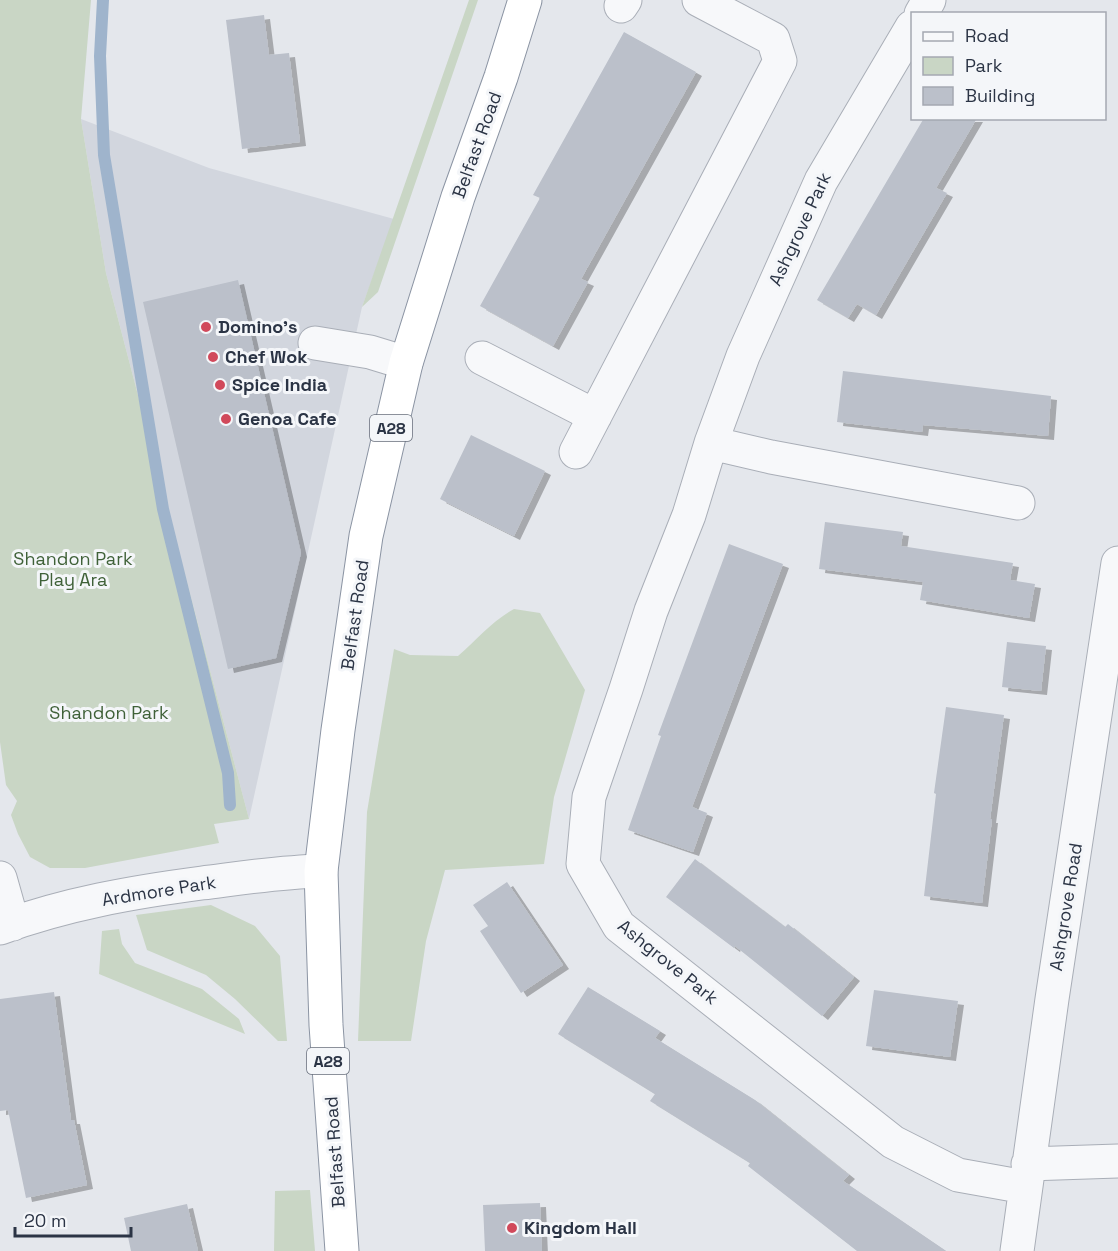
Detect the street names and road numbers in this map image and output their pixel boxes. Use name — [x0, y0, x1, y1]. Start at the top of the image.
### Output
street label: Belfast Road — [447, 89, 506, 201]
street label: Ashgrove Park — [763, 168, 836, 289]
road number: A28 — [370, 415, 412, 441]
street label: Belfast Road — [335, 558, 374, 672]
street label: Ashgrove Road — [1044, 841, 1087, 973]
street label: Ardmore Park — [100, 870, 218, 911]
street label: Ashgrove Park — [613, 914, 723, 1009]
road number: A28 — [307, 1048, 349, 1074]
street label: Belfast Road — [319, 1096, 350, 1208]

